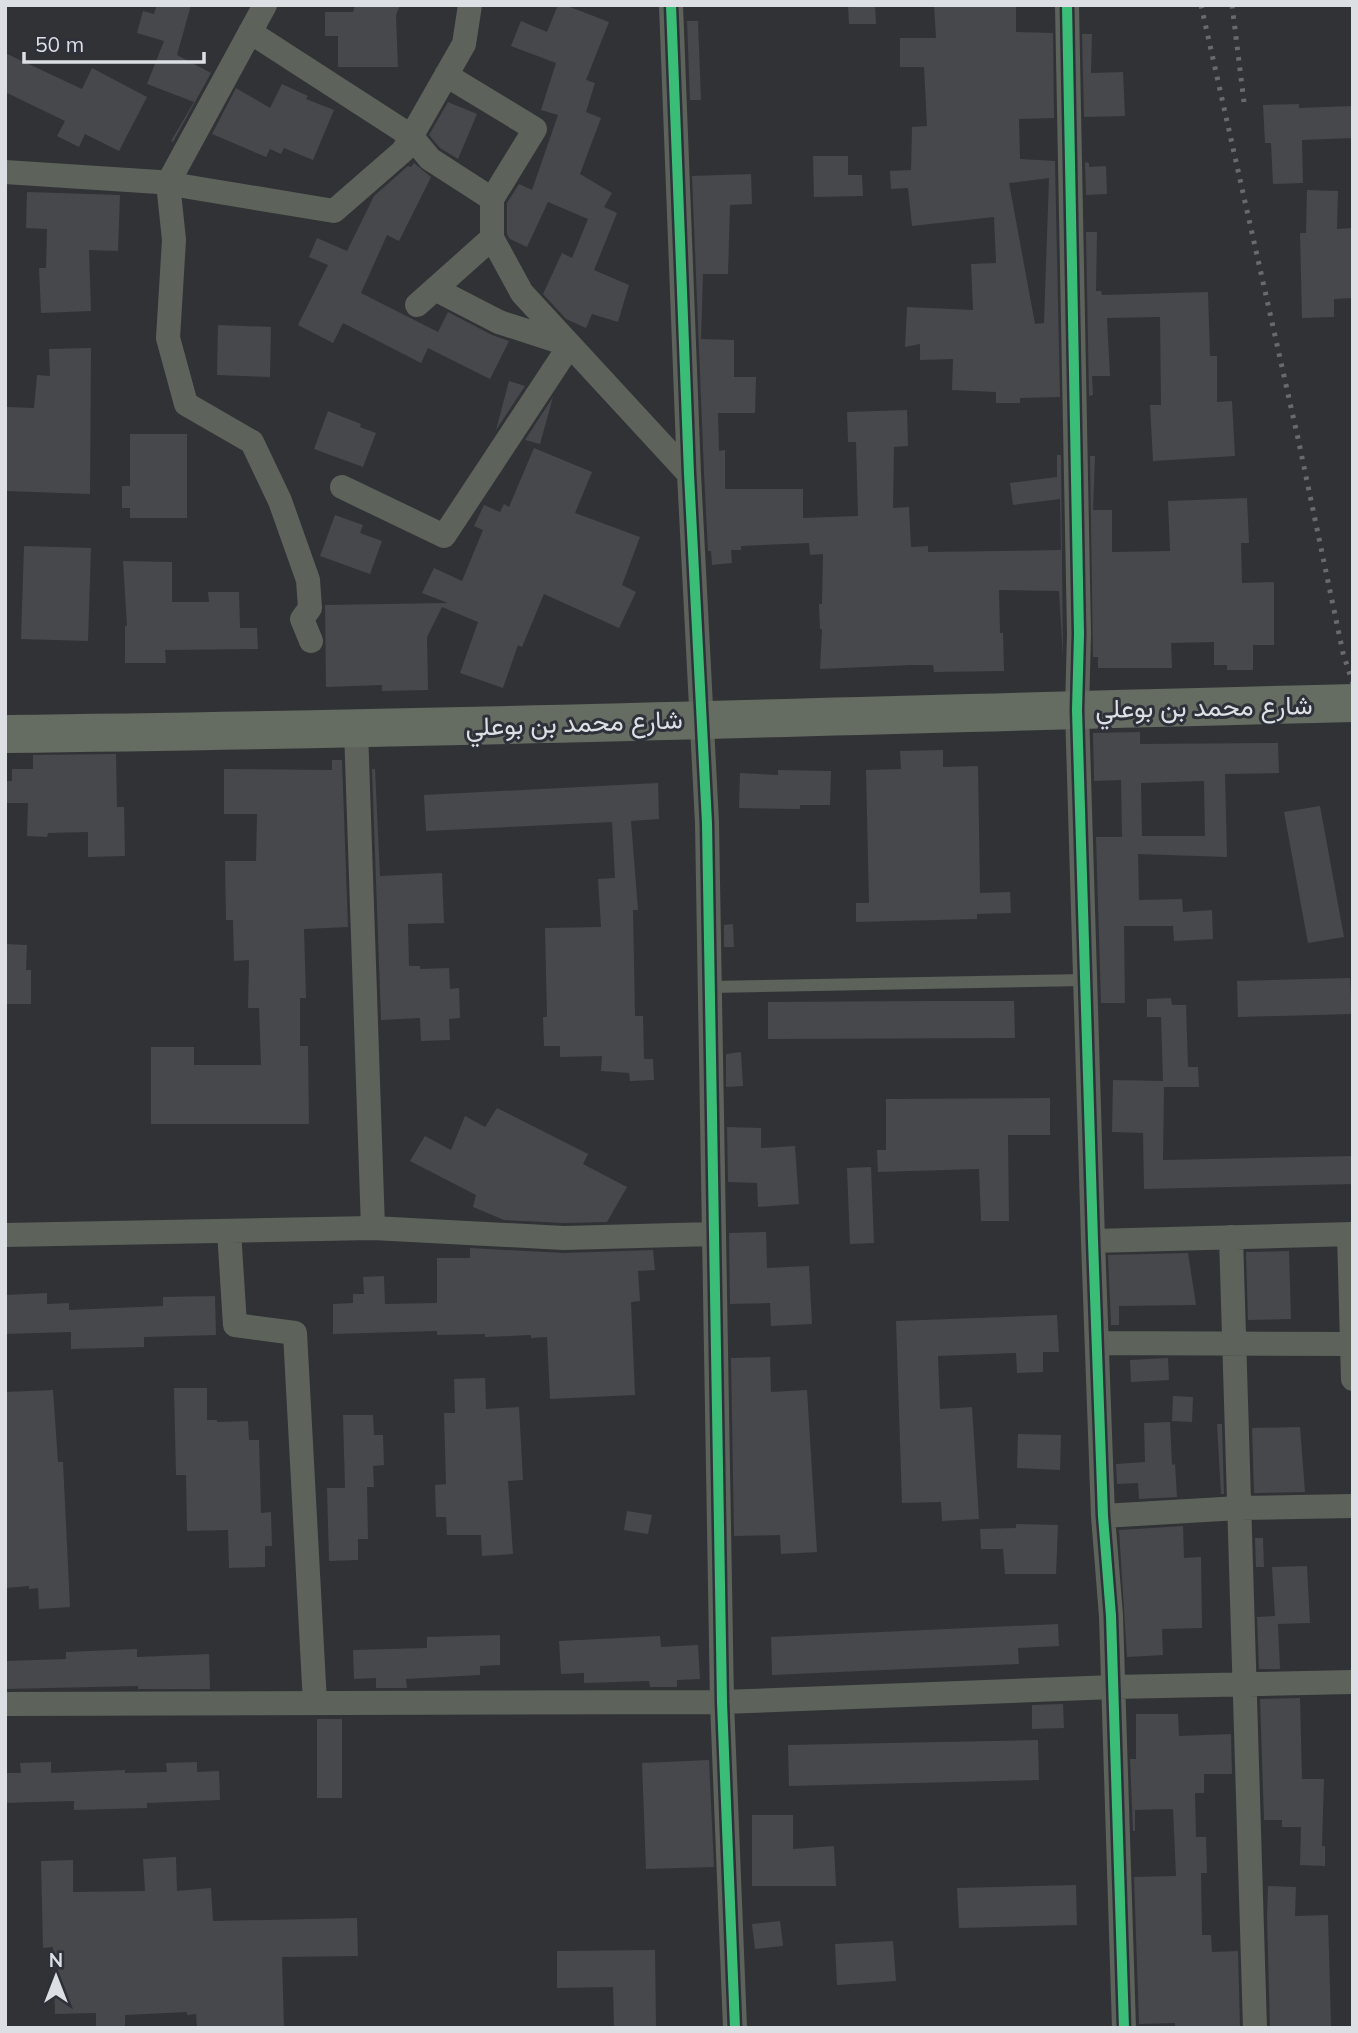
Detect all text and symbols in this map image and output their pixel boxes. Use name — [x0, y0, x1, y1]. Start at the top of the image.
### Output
scale bar — [24, 21, 205, 65]
text: 50 m — [35, 31, 84, 57]
street label: شارع محمد بن بوعلي — [1095, 688, 1313, 730]
street label: شارع محمد بن بوعلي — [465, 702, 683, 748]
north arrow — [21, 1942, 91, 2012]
text: N — [49, 1948, 63, 1972]

